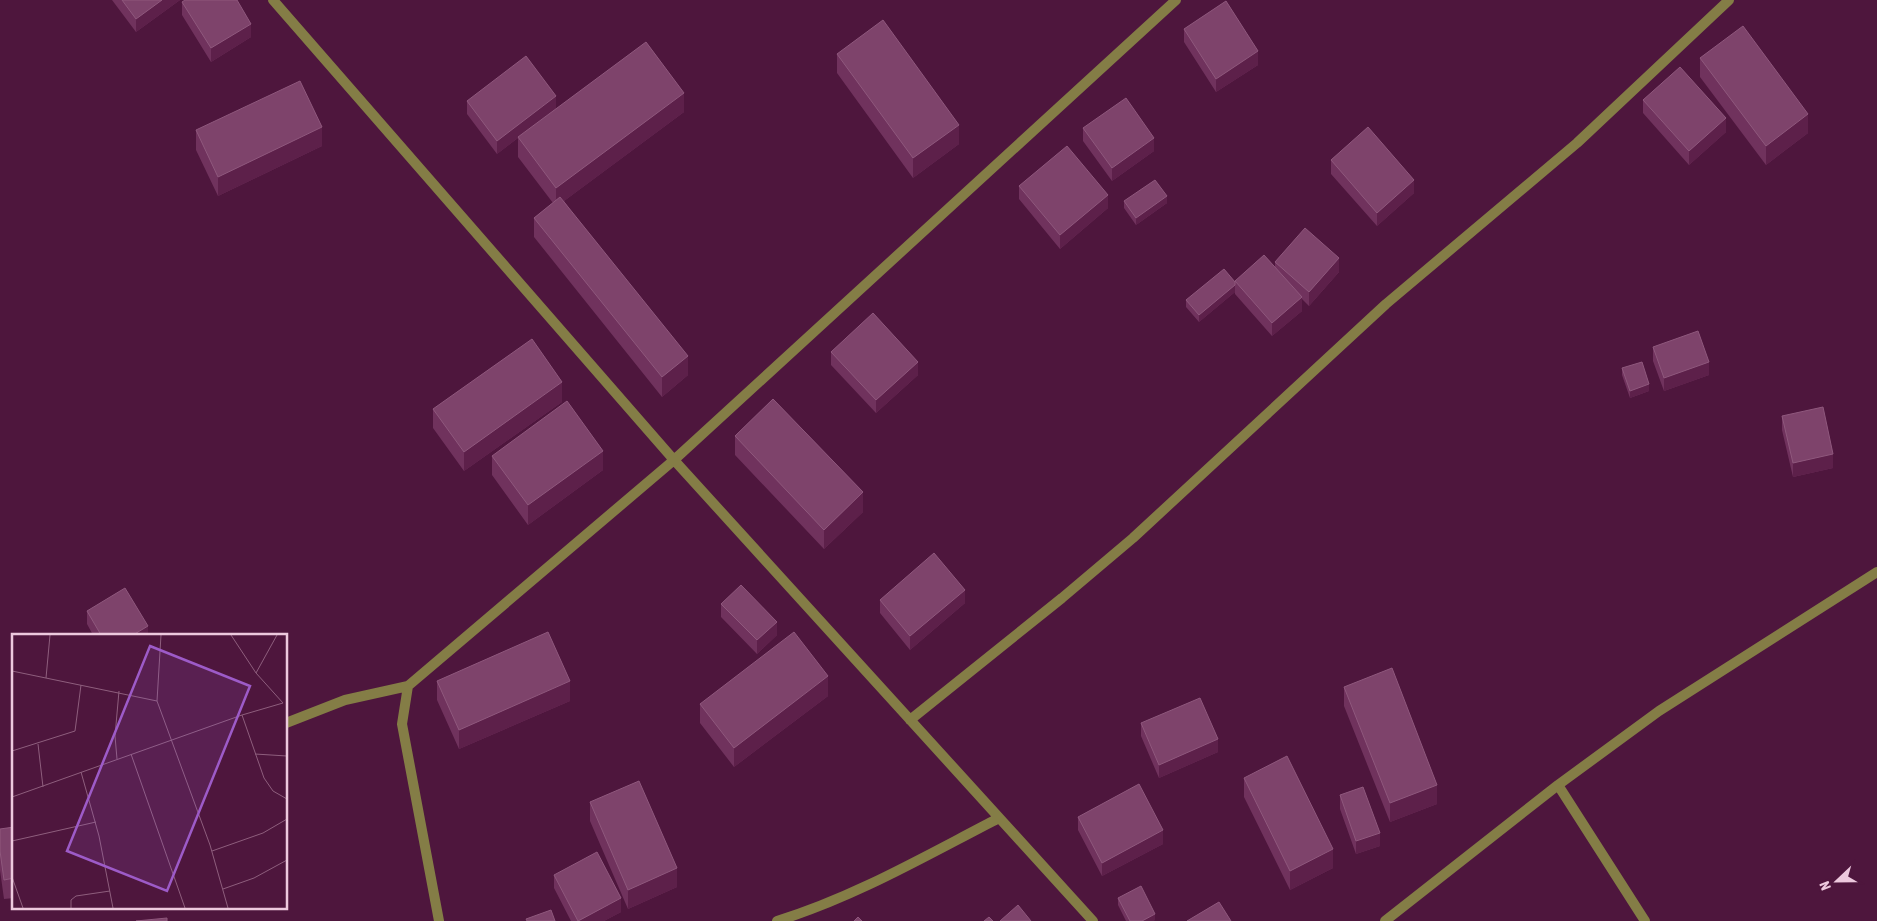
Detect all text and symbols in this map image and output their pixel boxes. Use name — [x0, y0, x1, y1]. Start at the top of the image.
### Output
inset map — [12, 634, 288, 908]
north arrow — [1812, 856, 1862, 906]
text: N — [1816, 879, 1834, 893]

